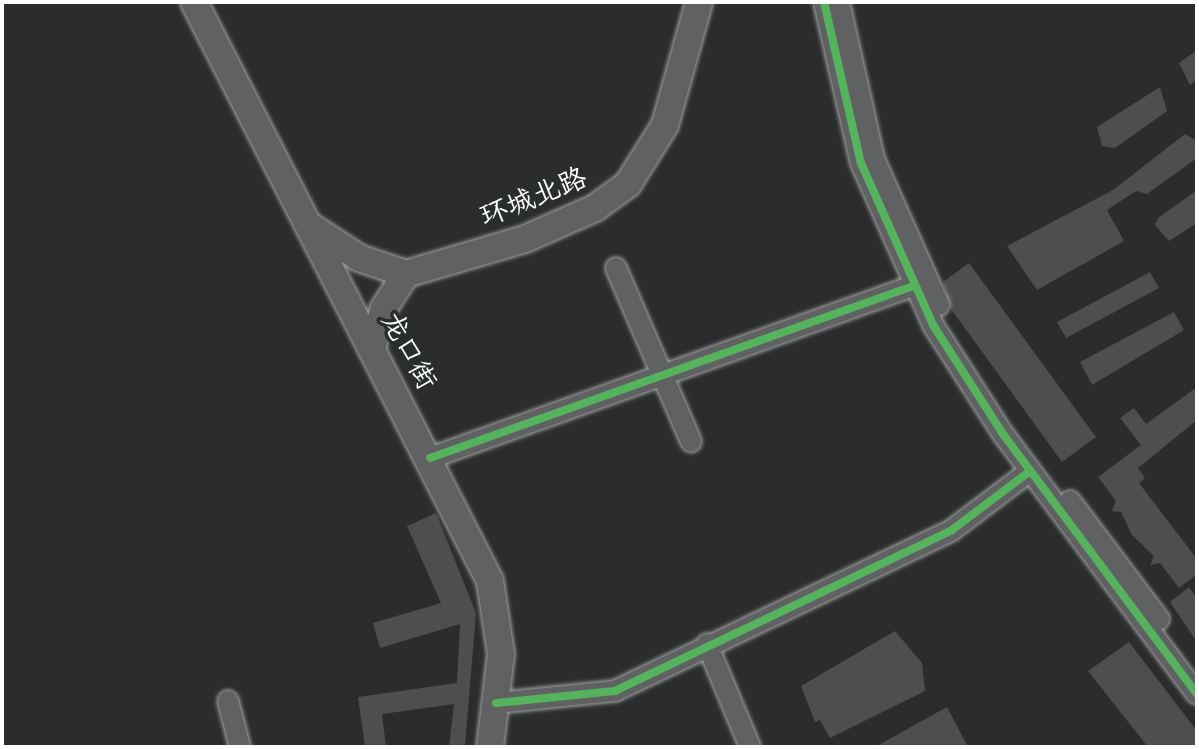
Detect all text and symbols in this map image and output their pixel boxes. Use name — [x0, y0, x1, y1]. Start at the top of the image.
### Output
street label: 环城北路 — [475, 159, 591, 233]
street label: 龙口街 — [375, 305, 445, 395]

